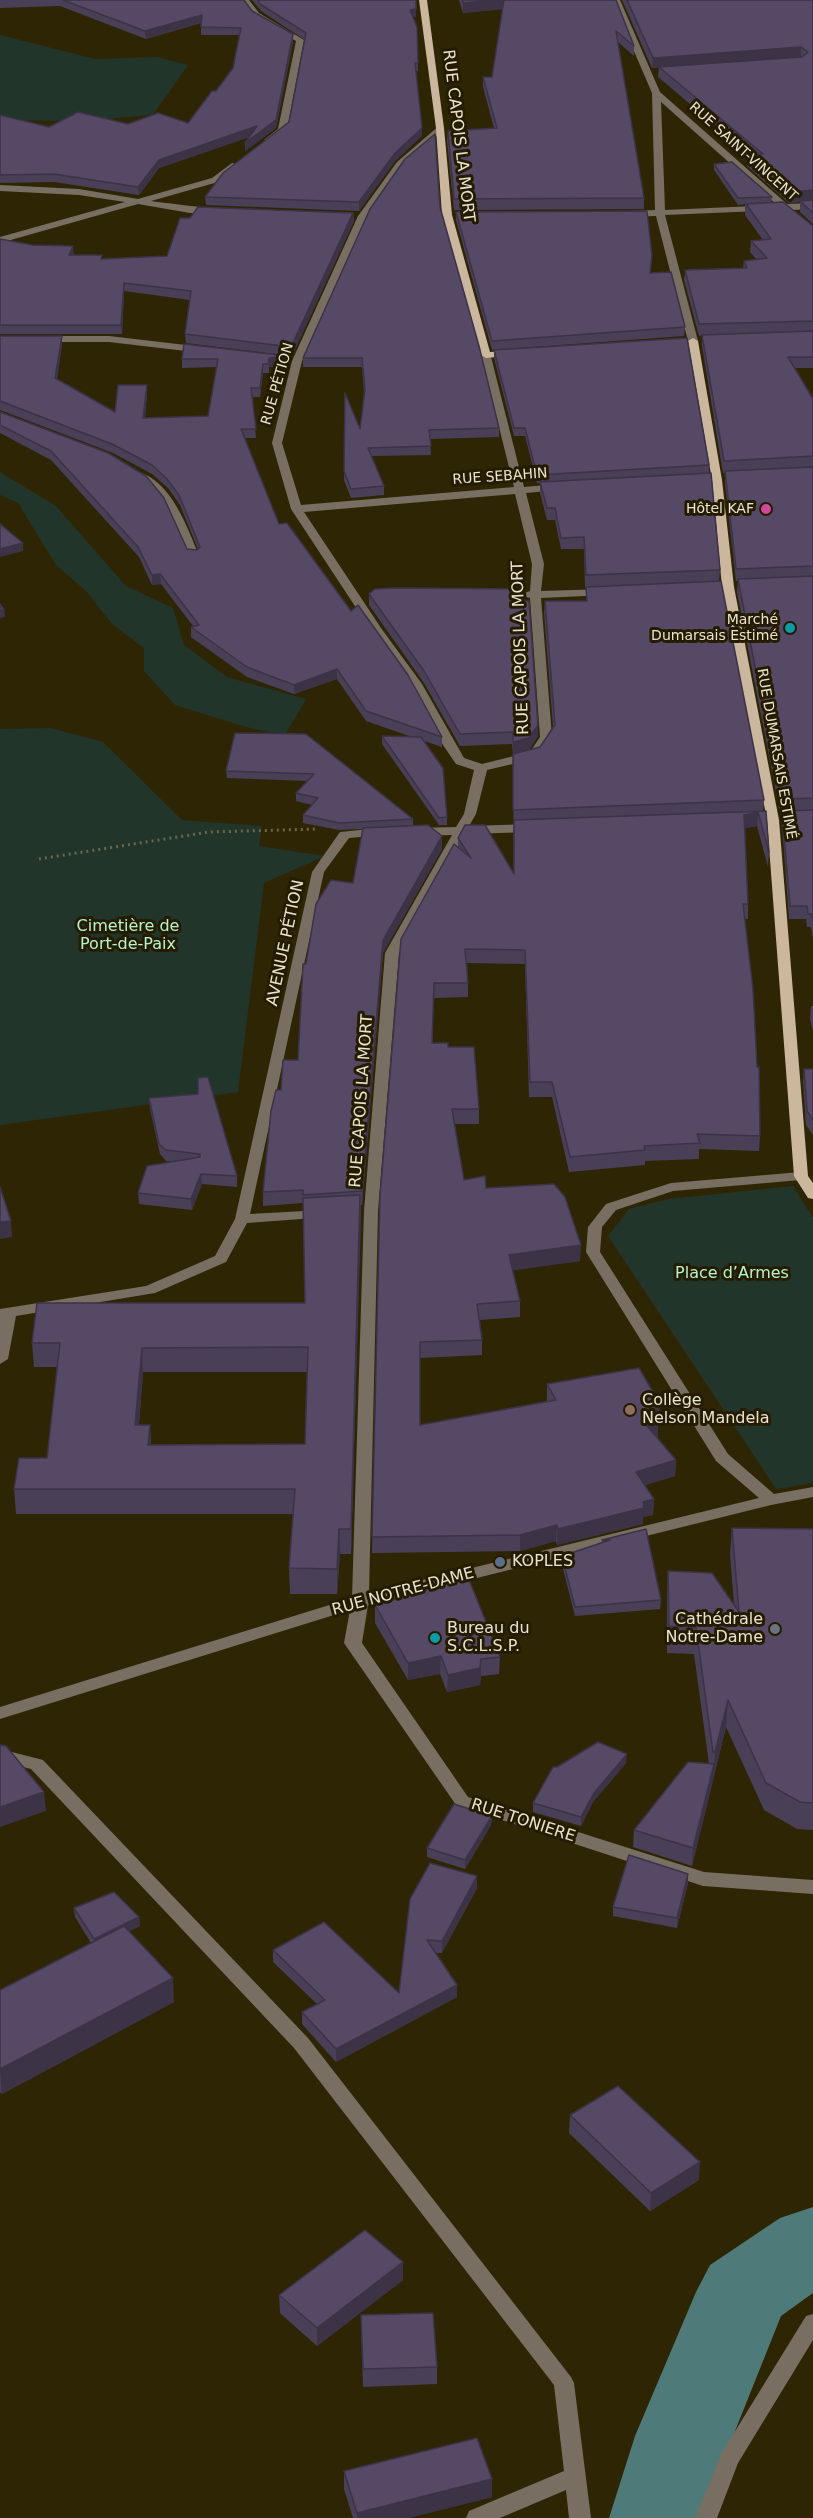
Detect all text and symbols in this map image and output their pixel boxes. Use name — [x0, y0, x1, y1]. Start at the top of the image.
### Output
street label: RUE CAPOIS LA MORT — [438, 49, 478, 223]
street label: RUE SAINT-VINCENT — [685, 99, 801, 205]
street label: RUE PÉTION — [258, 341, 298, 427]
street label: RUE SEBAHIN — [452, 465, 548, 489]
place label: Hôtel KAF — [686, 501, 754, 517]
marker: Hôtel KAF — [759, 502, 773, 516]
street label: RUE CAPOIS LA MORT — [508, 561, 534, 735]
place label: Marché Dumarsais Estimé — [651, 612, 778, 644]
marker: Marché Dumarsais Estimé — [783, 621, 797, 635]
street label: RUE DUMARSAIS ESTIMÉ — [753, 667, 799, 841]
street label: AVENUE PÉTION — [263, 878, 309, 1008]
park label: Cimetière de Port-de-Paix — [77, 917, 179, 955]
street label: RUE CAPOIS LA MORT — [346, 1014, 378, 1188]
park label: Place d’Armes — [675, 1264, 789, 1284]
place label: Collège Nelson Mandela — [642, 1391, 770, 1429]
marker: Collège Nelson Mandela — [623, 1403, 637, 1417]
place label: KOPLES — [512, 1552, 573, 1572]
marker: KOPLES — [493, 1555, 507, 1569]
street label: RUE NOTRE-DAME — [330, 1564, 476, 1620]
place label: Cathédrale Notre-Dame — [666, 1610, 763, 1648]
place label: Bureau du S.C.L.S.P. — [447, 1619, 530, 1657]
marker: Cathédrale Notre-Dame — [768, 1622, 782, 1636]
marker: Bureau du S.C.L.S.P. — [428, 1631, 442, 1645]
street label: RUE TONIERE — [468, 1795, 578, 1847]

